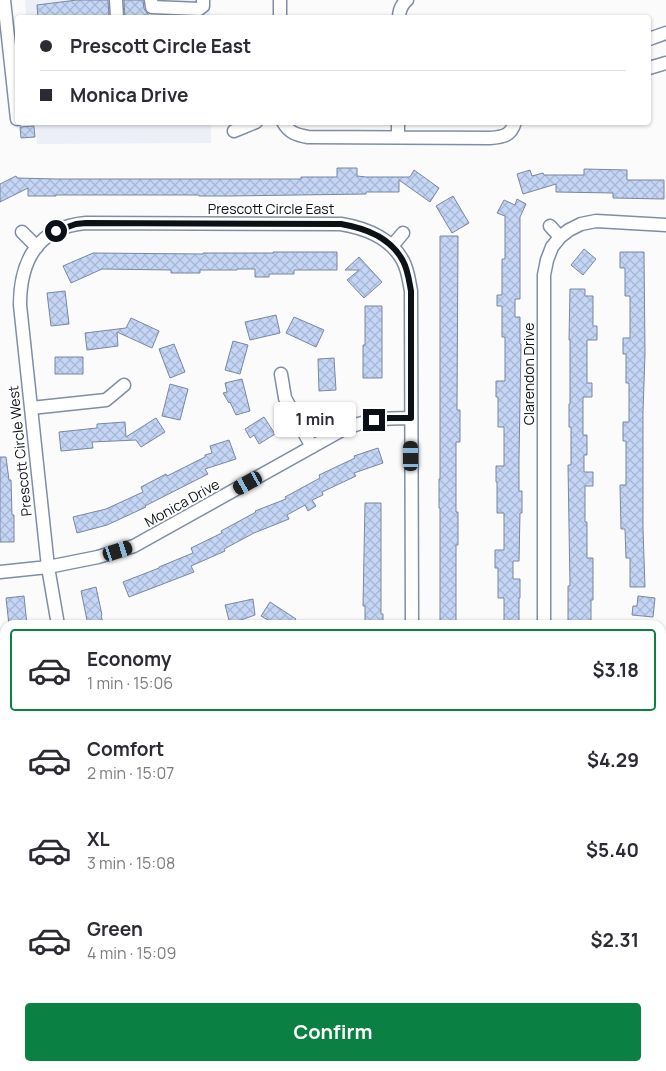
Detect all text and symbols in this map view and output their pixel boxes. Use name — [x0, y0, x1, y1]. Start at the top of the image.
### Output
text: Prescott Circle East — [70, 33, 251, 59]
text: Monica Drive — [70, 82, 189, 108]
street label: Prescott Circle East — [208, 199, 335, 218]
route start — [45, 220, 67, 242]
street label: Clarendon Drive — [519, 323, 538, 425]
street label: Prescott Circle West — [3, 384, 36, 517]
callout: 1 min — [274, 402, 356, 438]
text: 1 min — [295, 408, 335, 430]
route end — [363, 409, 385, 431]
car — [403, 441, 418, 471]
car — [231, 469, 264, 497]
street label: Monica Drive — [141, 474, 223, 531]
car — [101, 539, 134, 563]
text: Economy — [87, 646, 171, 672]
icon: car — [27, 648, 72, 693]
text: $3.18 — [593, 657, 639, 683]
text: 1 min · 15:06 — [87, 672, 173, 694]
text: Comfort — [87, 736, 164, 762]
icon: car — [27, 738, 72, 783]
text: $4.29 — [587, 747, 639, 773]
text: 2 min · 15:07 — [87, 762, 174, 784]
text: XL — [87, 826, 110, 852]
icon: car — [27, 828, 72, 873]
text: $5.40 — [586, 837, 639, 863]
text: 3 min · 15:08 — [87, 852, 175, 874]
text: Green — [87, 916, 143, 942]
icon: car — [27, 918, 72, 963]
text: $2.31 — [591, 927, 639, 953]
text: 4 min · 15:09 — [87, 942, 176, 964]
button: Confirm — [25, 1003, 641, 1061]

